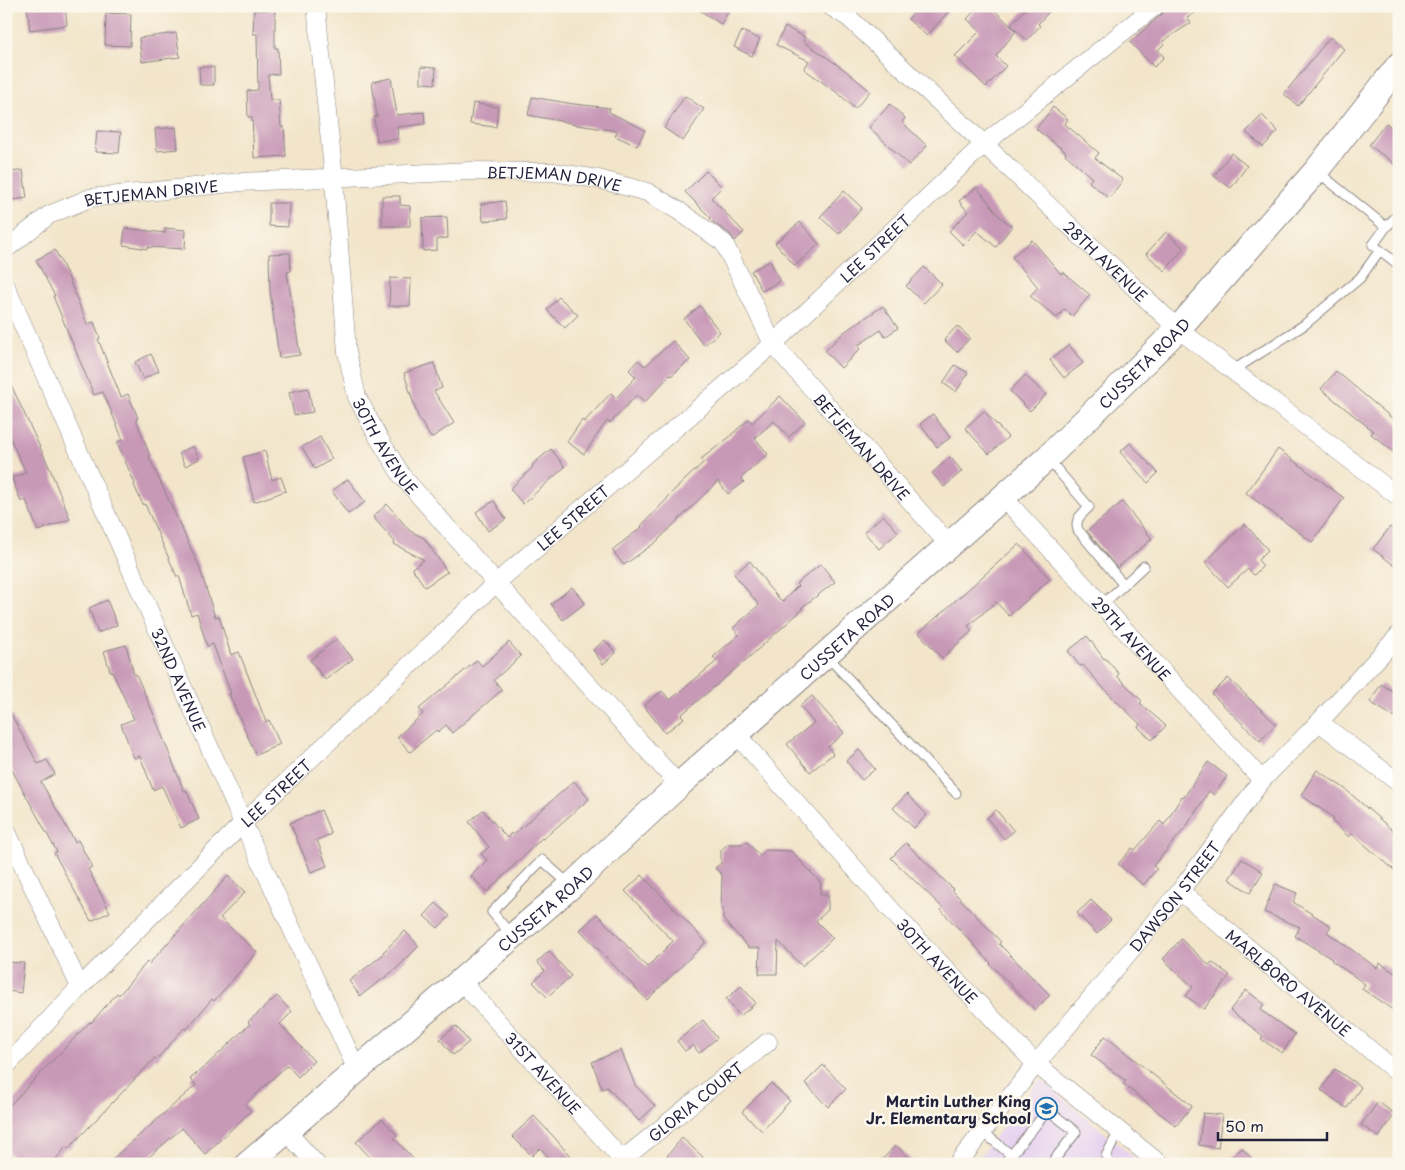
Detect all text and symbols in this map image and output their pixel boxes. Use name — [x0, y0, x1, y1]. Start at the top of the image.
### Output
street label: BETJEMAN DRIVE — [487, 160, 624, 196]
street label: BETJEMAN DRIVE — [79, 173, 219, 211]
street label: LEE STREET — [834, 208, 916, 287]
street label: 28TH AVENUE — [1059, 215, 1153, 306]
street label: CUSSETA ROAD — [1092, 312, 1195, 414]
street label: BETJEMAN DRIVE — [809, 387, 916, 505]
street label: 30TH AVENUE — [348, 393, 424, 499]
street label: LEE STREET — [531, 479, 614, 555]
street label: CUSSETA ROAD — [793, 587, 899, 685]
street label: 29TH AVENUE — [1087, 590, 1177, 685]
street label: 32ND AVENUE — [146, 624, 213, 735]
street label: LEE STREET — [235, 753, 316, 832]
street label: DAWSON STREET — [1123, 835, 1225, 956]
street label: CUSSETA ROAD — [492, 860, 598, 957]
street label: 30TH AVENUE — [892, 913, 984, 1008]
street label: MARLBORO AVENUE — [1221, 923, 1356, 1041]
street label: 31ST AVENUE — [500, 1026, 587, 1119]
street label: GLORIA COURT — [643, 1055, 748, 1146]
place label: Martin Luther King Jr. Elementary School — [866, 1089, 1031, 1129]
school or university icon: Martin Luther King Jr. Elementary School — [1035, 1097, 1059, 1121]
scale bar — [1218, 1110, 1326, 1142]
text: 50 m — [1225, 1114, 1264, 1137]

